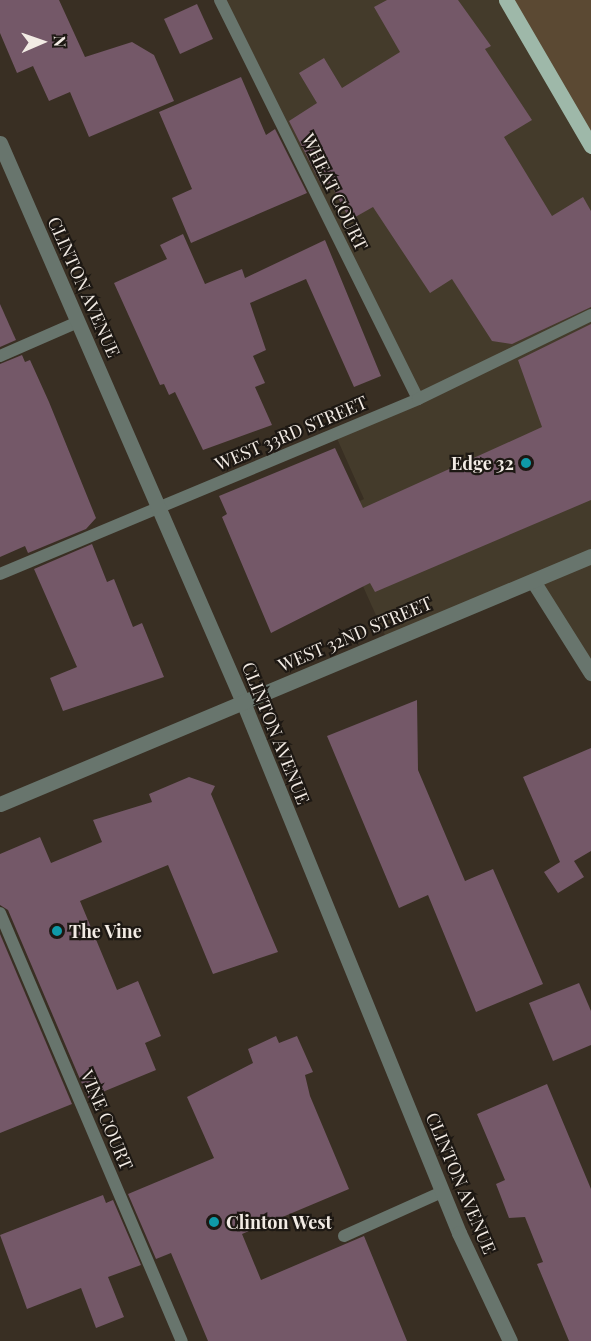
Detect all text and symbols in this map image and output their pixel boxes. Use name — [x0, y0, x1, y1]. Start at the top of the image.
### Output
north arrow — [12, 12, 72, 72]
text: N — [50, 35, 71, 47]
street label: WHEAT COURT — [297, 130, 373, 254]
street label: CLINTON AVENUE — [43, 213, 125, 361]
street label: WEST 33RD STREET — [211, 391, 371, 475]
place label: Edge 32 — [451, 452, 514, 474]
marker: Edge 32 — [519, 456, 533, 470]
street label: WEST 32ND STREET — [275, 592, 435, 676]
street label: CLINTON AVENUE — [238, 658, 314, 808]
place label: The Vine — [69, 920, 142, 942]
marker: The Vine — [50, 924, 64, 938]
street label: VINE COURT — [76, 1067, 138, 1173]
street label: CLINTON AVENUE — [421, 1109, 501, 1257]
place label: Clinton West — [226, 1211, 333, 1233]
marker: Clinton West — [207, 1215, 221, 1229]

